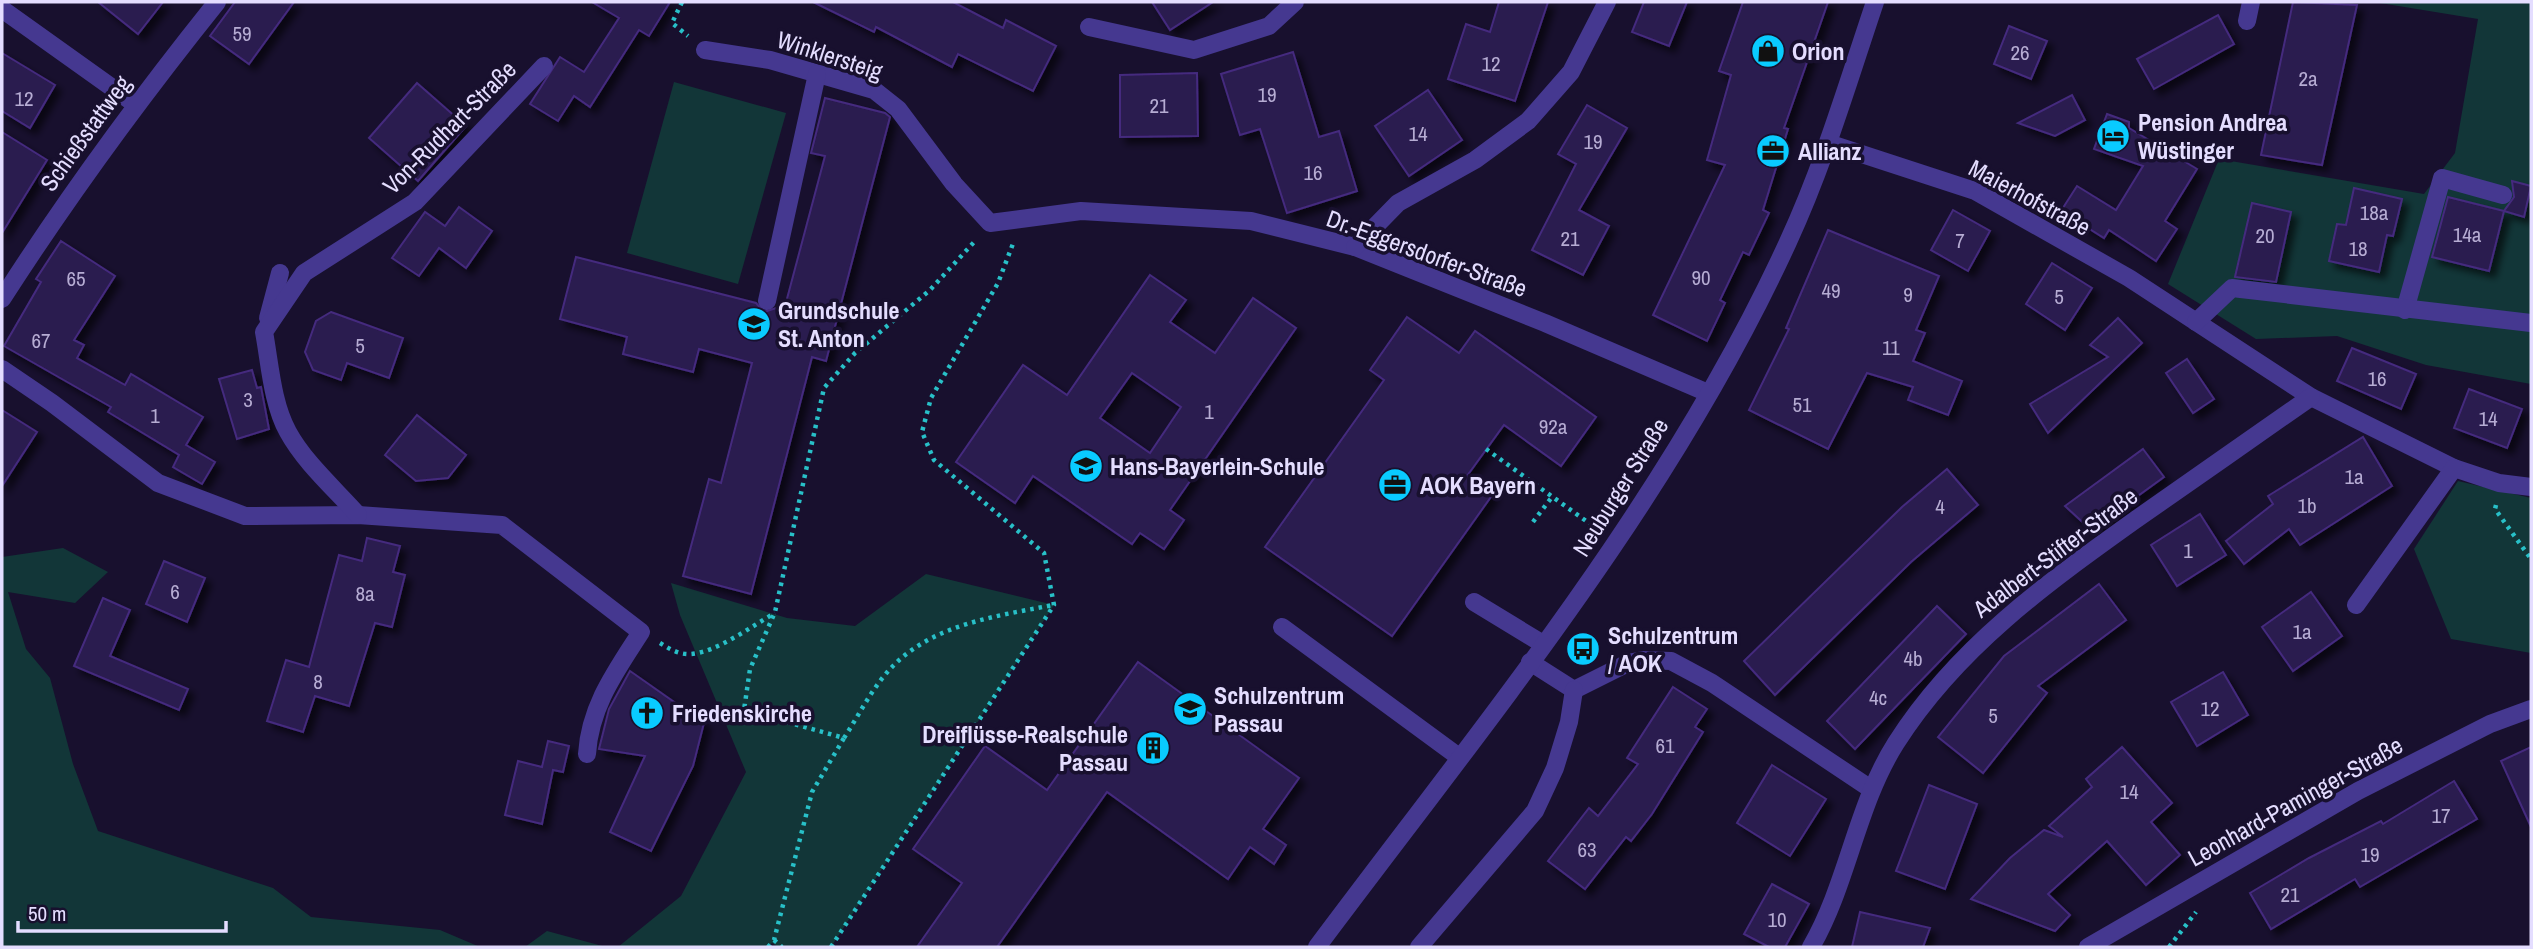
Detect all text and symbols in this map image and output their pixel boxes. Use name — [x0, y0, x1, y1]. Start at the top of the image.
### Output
house number: 59 — [232, 19, 252, 48]
street label: Winklersteig — [773, 23, 887, 87]
shop icon: Orion — [1749, 32, 1787, 70]
place label: Orion — [1792, 35, 1845, 67]
house number: 26 — [2010, 38, 2030, 67]
house number: 12 — [1481, 49, 1501, 78]
street label: Von-Rudhart-Straße — [375, 53, 523, 201]
house number: 2a — [2298, 64, 2318, 93]
street label: Schießstattweg — [32, 69, 138, 197]
house number: 19 — [1257, 80, 1277, 109]
house number: 12 — [14, 84, 34, 113]
house number: 21 — [1149, 91, 1169, 120]
place label: Pension Andrea Wüstinger — [2138, 106, 2287, 166]
hotel icon: Pension Andrea Wüstinger — [2094, 117, 2132, 155]
house number: 14 — [1408, 119, 1428, 148]
house number: 19 — [1583, 127, 1603, 156]
office icon: Allianz — [1754, 132, 1792, 170]
place label: Allianz — [1798, 135, 1862, 167]
street label: Maierhofstraße — [1964, 152, 2096, 242]
house number: 16 — [1303, 158, 1323, 187]
house number: 18a — [2360, 198, 2389, 227]
street label: Dr.-Eggersdorfer-Straße — [1322, 202, 1532, 304]
house number: 14a — [2453, 220, 2482, 249]
house number: 20 — [2255, 221, 2275, 250]
house number: 21 — [1560, 224, 1580, 253]
house number: 7 — [1955, 226, 1965, 255]
house number: 18 — [2348, 234, 2368, 263]
house number: 90 — [1691, 263, 1711, 292]
house number: 65 — [66, 264, 86, 293]
house number: 49 — [1821, 276, 1841, 305]
house number: 9 — [1903, 280, 1913, 309]
house number: 5 — [2054, 282, 2064, 311]
place label: Grundschule St. Anton — [778, 294, 899, 354]
school or university icon: Grundschule St. Anton — [735, 305, 773, 343]
house number: 67 — [31, 326, 51, 355]
house number: 5 — [355, 331, 365, 360]
house number: 11 — [1882, 333, 1900, 362]
house number: 16 — [2367, 364, 2387, 393]
house number: 3 — [243, 385, 253, 414]
house number: 51 — [1792, 390, 1812, 419]
house number: 1 — [1204, 397, 1214, 426]
house number: 1 — [150, 401, 160, 430]
house number: 14 — [2478, 404, 2498, 433]
house number: 92a — [1539, 412, 1568, 441]
street label: Neuburger Straße — [1565, 412, 1675, 562]
school or university icon: Hans-Bayerlein-Schule — [1067, 447, 1105, 485]
place label: Hans-Bayerlein-Schule — [1110, 450, 1324, 482]
house number: 1a — [2344, 462, 2364, 491]
office icon: AOK Bayern — [1376, 466, 1414, 504]
place label: AOK Bayern — [1420, 469, 1536, 501]
street label: Adalbert-Stifter-Straße — [1966, 480, 2144, 625]
house number: 1b — [2297, 491, 2317, 520]
house number: 4 — [1935, 492, 1945, 521]
house number: 1 — [2183, 536, 2193, 565]
house number: 6 — [170, 577, 180, 606]
house number: 8a — [355, 579, 375, 608]
house number: 1a — [2292, 617, 2312, 646]
place label: Schulzentrum / AOK — [1608, 619, 1738, 679]
bus stop icon: Schulzentrum / AOK — [1564, 630, 1602, 668]
house number: 4b — [1903, 644, 1923, 673]
house number: 8 — [313, 667, 323, 696]
place label: Schulzentrum Passau — [1214, 679, 1344, 739]
house number: 4c — [1869, 683, 1887, 712]
school or university icon: Schulzentrum Passau — [1171, 690, 1209, 728]
church icon: Friedenskirche — [628, 694, 666, 732]
house number: 12 — [2200, 694, 2220, 723]
place label: Friedenskirche — [672, 697, 812, 729]
house number: 5 — [1988, 701, 1998, 730]
place label: Dreiflüsse-Realschule Passau — [922, 718, 1128, 778]
building icon: Dreiflüsse-Realschule Passau — [1134, 729, 1172, 767]
street label: Leonhard-Paminger-Straße — [2182, 729, 2408, 873]
house number: 61 — [1655, 731, 1675, 760]
house number: 14 — [2119, 777, 2139, 806]
house number: 17 — [2431, 801, 2451, 830]
house number: 63 — [1577, 835, 1597, 864]
house number: 19 — [2360, 840, 2380, 869]
house number: 21 — [2280, 880, 2300, 909]
scale bar — [18, 890, 226, 934]
text: 50 m — [28, 899, 66, 928]
house number: 10 — [1767, 905, 1787, 934]

